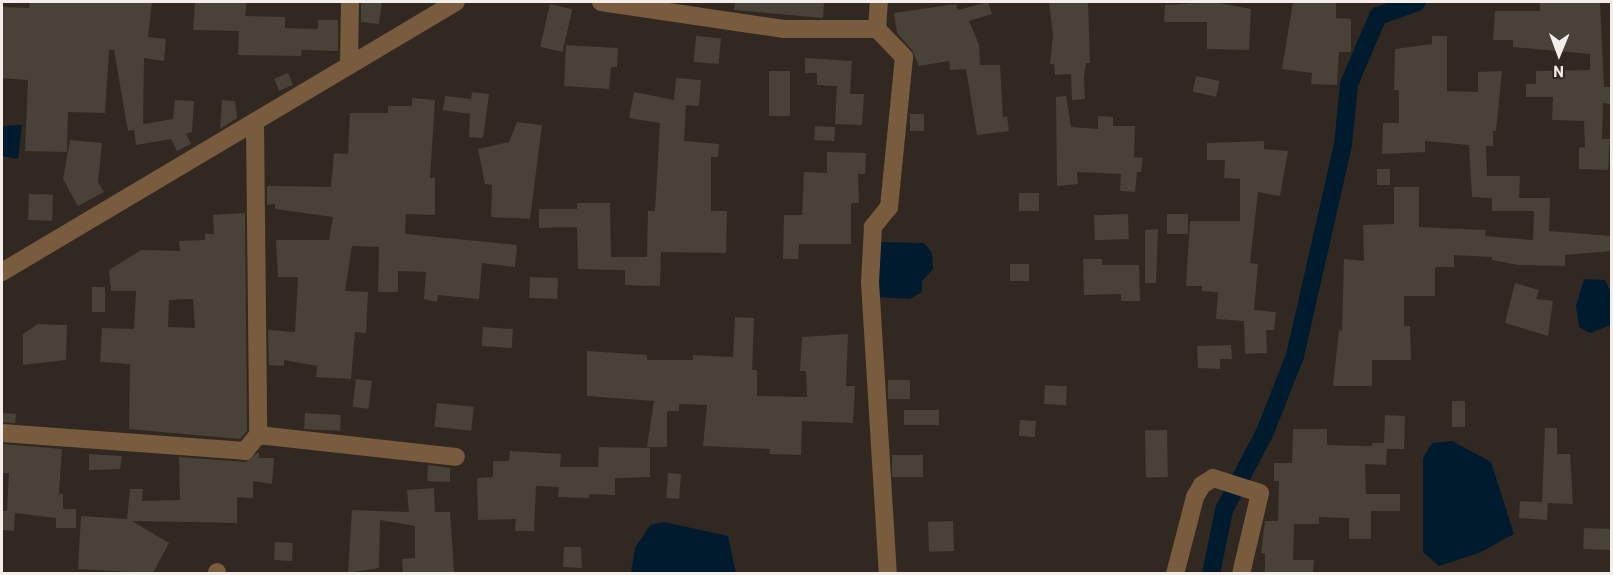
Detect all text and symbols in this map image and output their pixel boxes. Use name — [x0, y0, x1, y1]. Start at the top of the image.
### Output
north arrow — [1529, 24, 1589, 84]
text: N — [1553, 63, 1564, 82]

